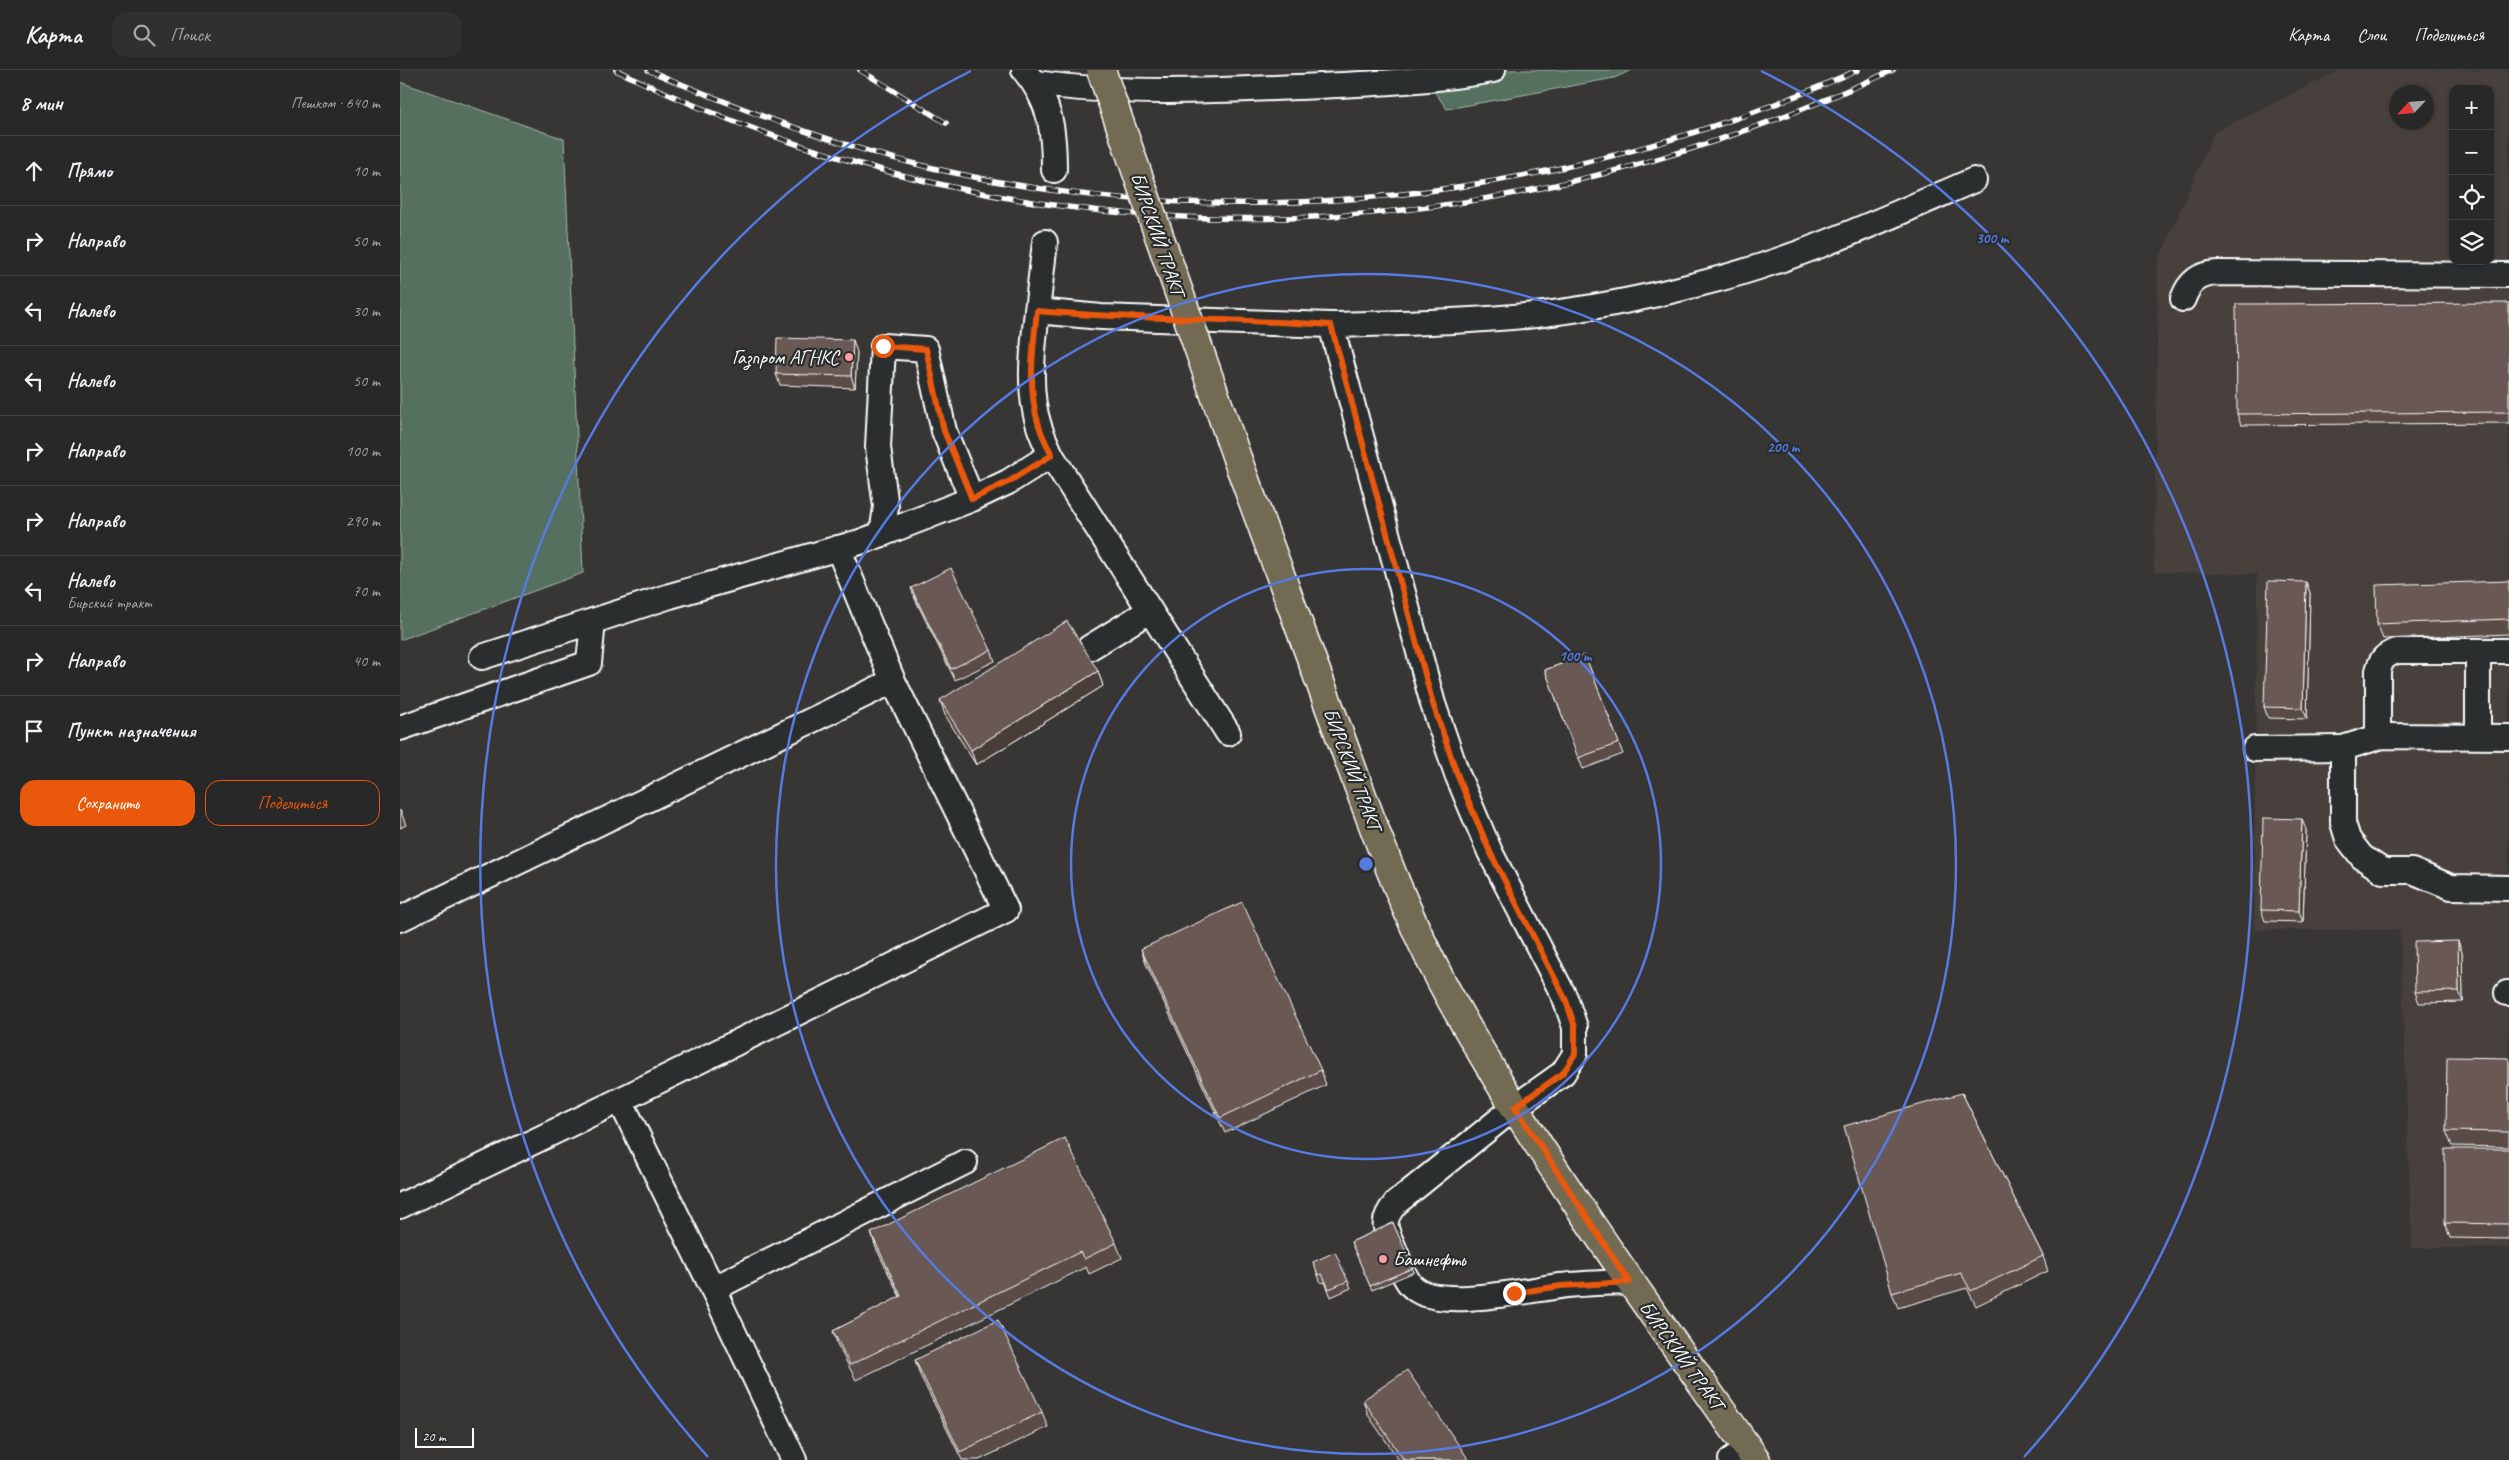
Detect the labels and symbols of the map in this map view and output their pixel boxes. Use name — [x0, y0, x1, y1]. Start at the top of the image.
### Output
north arrow — [2389, 85, 2434, 130]
street label: БИРСКИЙ ТРАКТ — [1125, 169, 1192, 303]
text: 300 m — [1976, 229, 2010, 248]
route start — [872, 335, 895, 358]
place label: Газпром АГНКС — [732, 345, 841, 371]
marker: Газпром АГНКС — [843, 351, 855, 363]
text: 200 m — [1767, 438, 1801, 457]
text: 100 m — [1559, 647, 1593, 666]
street label: БИРСКИЙ ТРАКТ — [1318, 704, 1389, 837]
centre of rings — [1357, 855, 1375, 873]
place label: Башнефть — [1393, 1247, 1467, 1272]
marker: Башнефть — [1377, 1253, 1389, 1265]
route end — [1503, 1282, 1526, 1305]
street label: БИРСКИЙ ТРАКТ — [1634, 1296, 1732, 1418]
scale bar — [415, 1425, 474, 1448]

